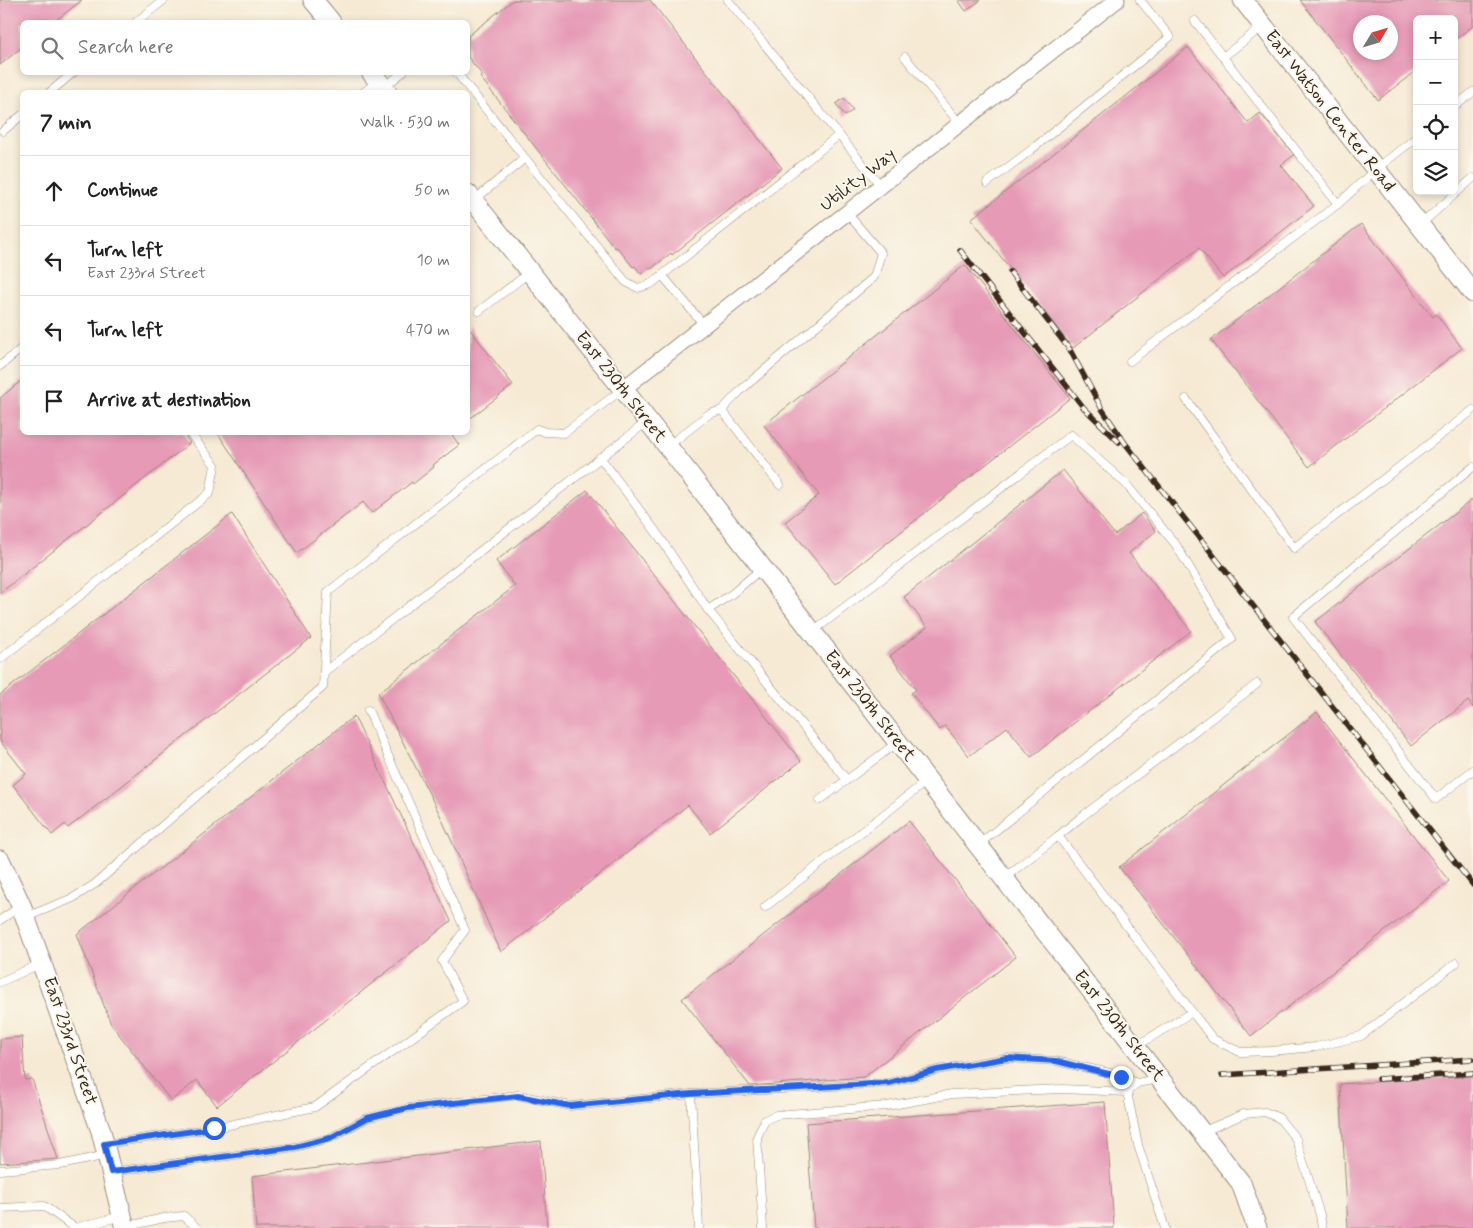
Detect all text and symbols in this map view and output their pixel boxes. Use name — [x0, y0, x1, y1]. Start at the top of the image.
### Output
north arrow — [1353, 15, 1398, 60]
map controls — [1413, 15, 1458, 195]
button: + — [1413, 15, 1458, 60]
search box — [20, 20, 470, 75]
street label: East Watson Center Road — [1259, 25, 1401, 197]
icon: search — [38, 34, 66, 62]
text: Search here — [78, 35, 174, 60]
button: − — [1413, 60, 1458, 105]
button: locate — [1413, 105, 1458, 150]
text: 7 min — [40, 109, 92, 137]
text: Walk · 530 m — [360, 112, 450, 133]
street label: Utility Way — [815, 143, 901, 217]
button: layers — [1413, 150, 1458, 195]
icon: ahead — [40, 177, 68, 205]
text: Continue — [87, 178, 158, 203]
text: 50 m — [414, 180, 450, 201]
text: Turn left — [87, 238, 163, 263]
icon: left — [40, 247, 68, 275]
text: 10 m — [417, 250, 450, 271]
text: East 233rd Street — [87, 263, 206, 284]
icon: left — [40, 317, 68, 345]
text: Turn left — [87, 318, 163, 343]
text: 470 m — [406, 320, 450, 341]
street label: East 230th Street — [570, 326, 672, 448]
icon: arrive — [40, 387, 68, 415]
text: Arrive at destination — [87, 388, 251, 413]
street label: East 230th Street — [819, 645, 921, 767]
street label: East 230th Street — [1068, 965, 1170, 1087]
street label: East 233rd Street — [37, 974, 103, 1108]
route end — [1110, 1066, 1133, 1089]
route start — [203, 1117, 226, 1140]

